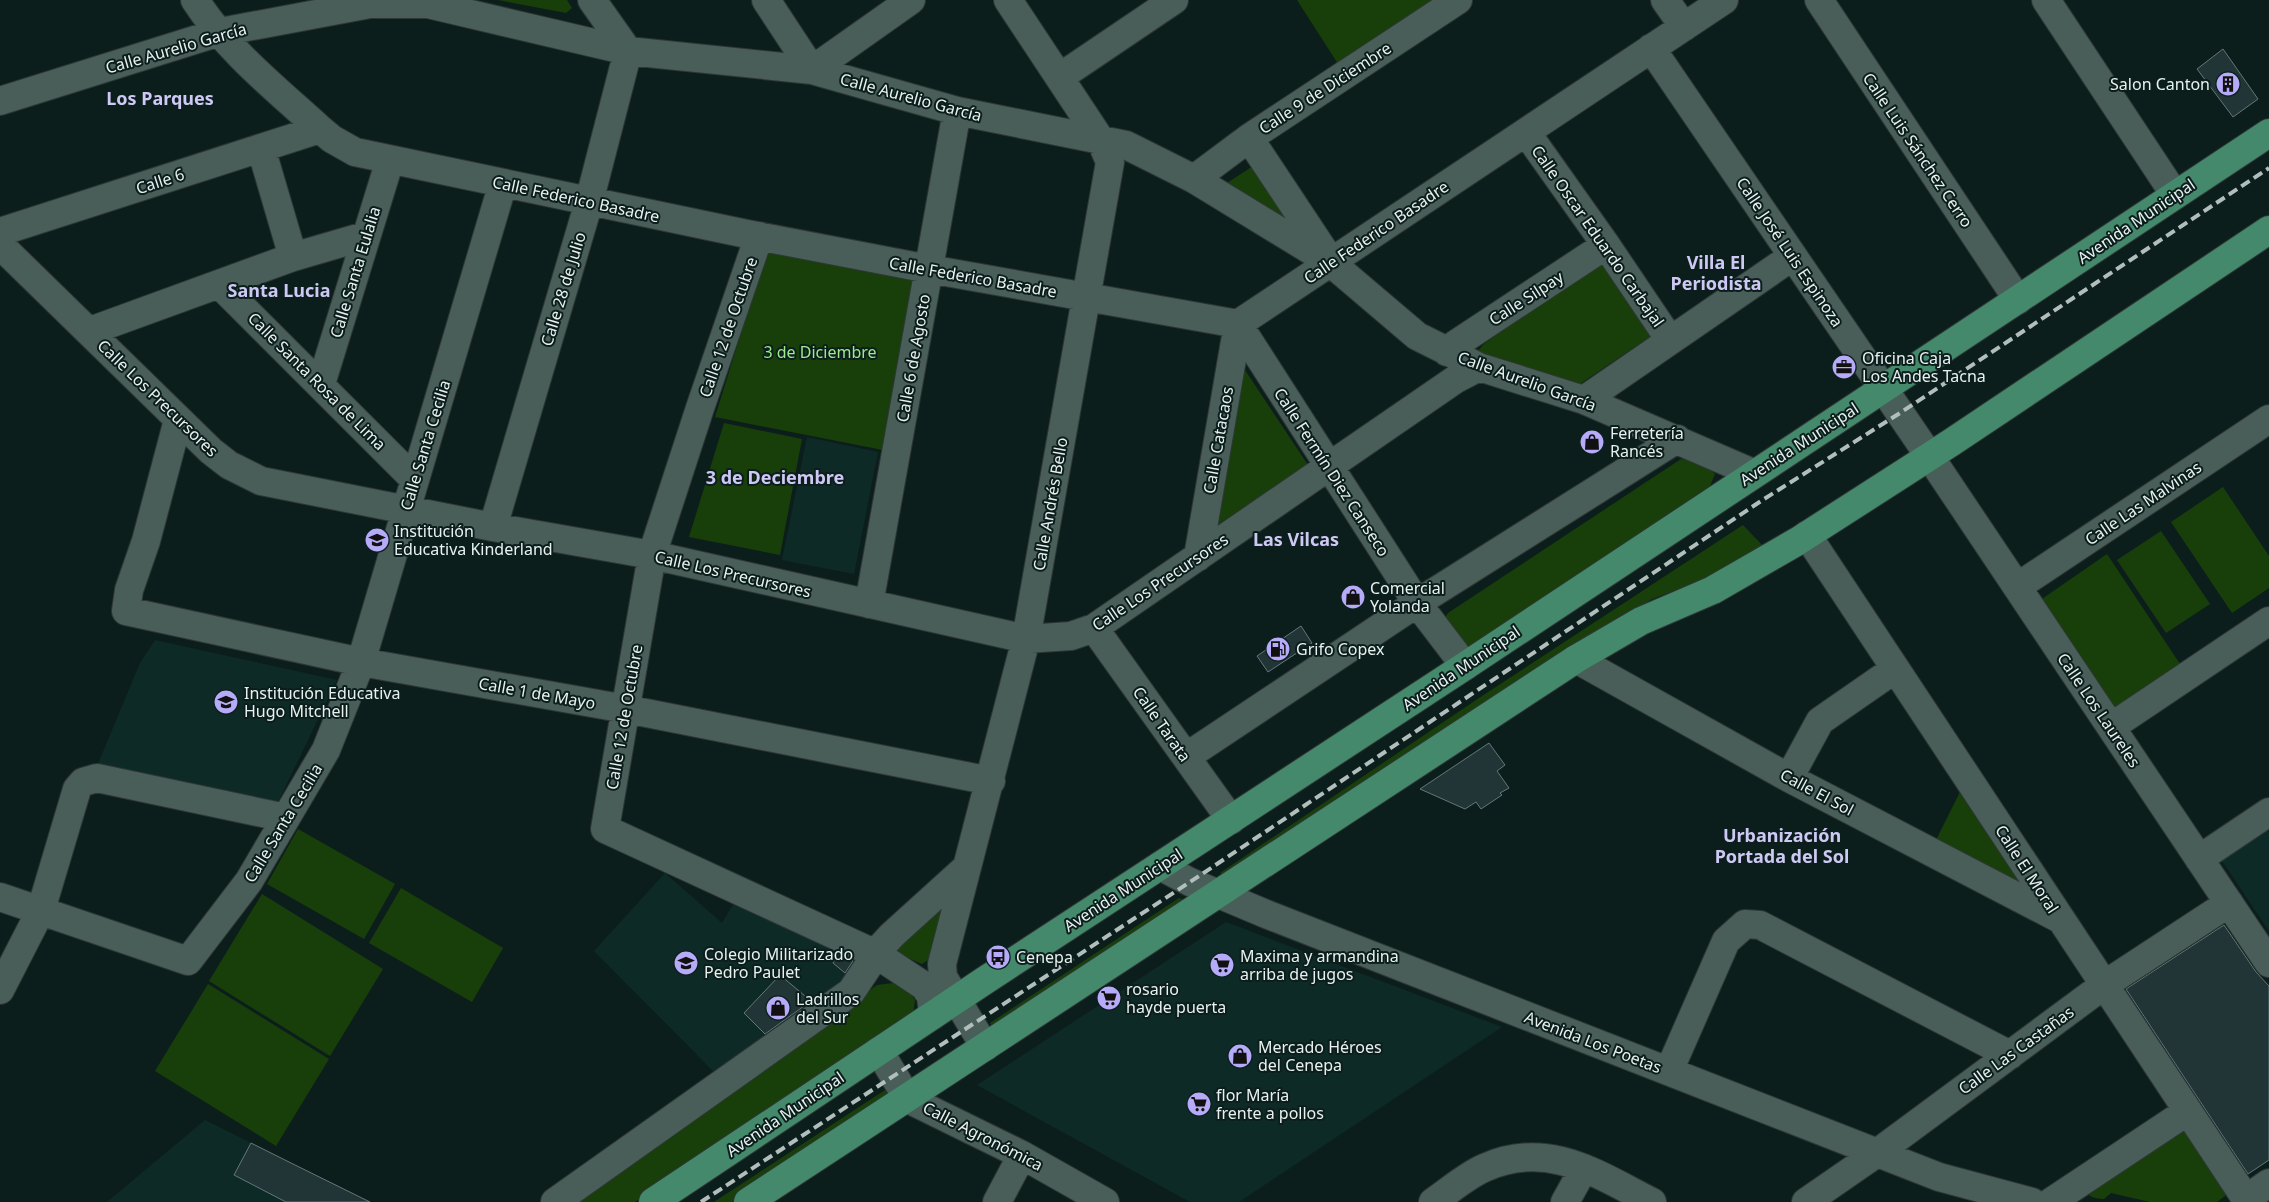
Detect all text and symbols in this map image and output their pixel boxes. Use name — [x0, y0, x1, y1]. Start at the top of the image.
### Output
street label: Calle Aurelio García — [103, 17, 249, 79]
street label: Calle 9 de Diciembre — [1255, 37, 1395, 139]
street label: Calle Aurelio García — [838, 68, 984, 126]
street label: Calle Luis Sánchez Cerro — [1858, 68, 1978, 232]
building icon: Salon Canton — [2215, 71, 2241, 97]
place label: Salon Canton — [2110, 73, 2210, 95]
district label: Los Parques — [106, 86, 214, 110]
street label: Calle Oscar Eduardo Carbajal — [1527, 141, 1669, 331]
street label: Calle 6 — [133, 163, 187, 199]
street label: Calle Federico Basadre — [490, 171, 662, 227]
street label: Calle José Luis Espinoza — [1732, 173, 1848, 331]
street label: Avenida Municipal — [2073, 173, 2199, 269]
street label: Calle Federico Basadre — [1299, 175, 1453, 289]
street label: Calle Santa Eulalia — [325, 204, 385, 340]
street label: Calle 28 de Julio — [535, 229, 591, 349]
district label: Villa El Periodista — [1671, 250, 1762, 295]
street label: Calle Federico Basadre — [887, 251, 1059, 303]
street label: Calle 12 de Octubre — [694, 254, 762, 400]
street label: Calle Silpay — [1485, 265, 1568, 330]
district label: Santa Lucia — [228, 278, 330, 302]
street label: Calle 6 de Agosto — [891, 292, 935, 424]
street label: Calle Santa Rosa de Lima — [243, 307, 391, 455]
street label: Calle Los Precursores — [93, 335, 223, 461]
park label: 3 de Diciembre — [763, 341, 877, 363]
street label: Calle Aurelio García — [1455, 346, 1599, 416]
place label: Oficina Caja Los Andes Tacna — [1862, 347, 1986, 387]
office icon: Oficina Caja Los Andes Tacna — [1831, 354, 1857, 380]
street label: Calle Santa Cecilia — [395, 377, 455, 513]
street label: Calle Fermín Diez Canseco — [1269, 383, 1395, 561]
street label: Calle Catacaos — [1198, 385, 1238, 495]
street label: Avenida Municipal — [1735, 397, 1863, 491]
place label: Ferretería Rancés — [1610, 422, 1684, 462]
shop icon: Ferretería Rancés — [1579, 429, 1605, 455]
street label: Calle Andrés Bello — [1027, 436, 1073, 572]
street label: Calle Las Malvinas — [2080, 456, 2206, 550]
district label: 3 de Deciembre — [706, 465, 844, 489]
place label: Institución Educativa Kinderland — [394, 520, 553, 560]
school or university icon: Institución Educativa Kinderland — [364, 527, 390, 553]
district label: Las Vilcas — [1253, 527, 1339, 551]
street label: Calle Los Precursores — [1088, 528, 1232, 636]
street label: Calle Los Precursores — [653, 545, 813, 603]
place label: Comercial Yolanda — [1370, 577, 1445, 617]
shop icon: Comercial Yolanda — [1340, 584, 1366, 610]
street label: Avenida Municipal — [1398, 620, 1524, 716]
fuel station icon: Grifo Copex — [1265, 636, 1291, 662]
place label: Grifo Copex — [1296, 638, 1385, 660]
street label: Calle 12 de Octubre — [600, 643, 648, 791]
street label: Calle Los Laureles — [2052, 648, 2146, 772]
street label: Calle 1 de Mayo — [477, 672, 597, 714]
place label: Institución Educativa Hugo Mitchell — [244, 682, 400, 722]
street label: Calle Tarata — [1128, 682, 1196, 766]
school or university icon: Institución Educativa Hugo Mitchell — [213, 689, 239, 715]
street label: Calle Santa Cecilia — [239, 759, 327, 887]
street label: Calle El Sol — [1776, 763, 1858, 821]
street label: Calle El Moral — [1990, 821, 2064, 917]
district label: Urbanización Portada del Sol — [1715, 823, 1849, 868]
street label: Avenida Municipal — [1059, 843, 1187, 937]
place label: Colegio Militarizado Pedro Paulet — [704, 943, 853, 983]
bus stop icon: Cenepa — [985, 944, 1011, 970]
place label: Maxima y armandina arriba de jugos — [1240, 945, 1399, 985]
place label: Cenepa — [1016, 946, 1073, 968]
school or university icon: Colegio Militarizado Pedro Paulet — [673, 950, 699, 976]
supermarket icon: Maxima y armandina arriba de jugos — [1209, 952, 1235, 978]
place label: rosario hayde puerta — [1126, 978, 1226, 1018]
supermarket icon: rosario hayde puerta — [1096, 985, 1122, 1011]
place label: Ladrillos del Sur — [796, 988, 860, 1028]
shop icon: Ladrillos del Sur — [765, 995, 791, 1021]
street label: Calle Las Castañas — [1954, 1001, 2078, 1099]
street label: Avenida Los Poetas — [1521, 1006, 1665, 1078]
place label: Mercado Héroes del Cenepa — [1258, 1036, 1382, 1076]
shop icon: Mercado Héroes del Cenepa — [1227, 1043, 1253, 1069]
street label: Avenida Municipal — [722, 1066, 848, 1162]
place label: flor María frente a pollos — [1216, 1084, 1324, 1124]
supermarket icon: flor María frente a pollos — [1186, 1091, 1212, 1117]
street label: Calle Agronómica — [919, 1096, 1047, 1176]

